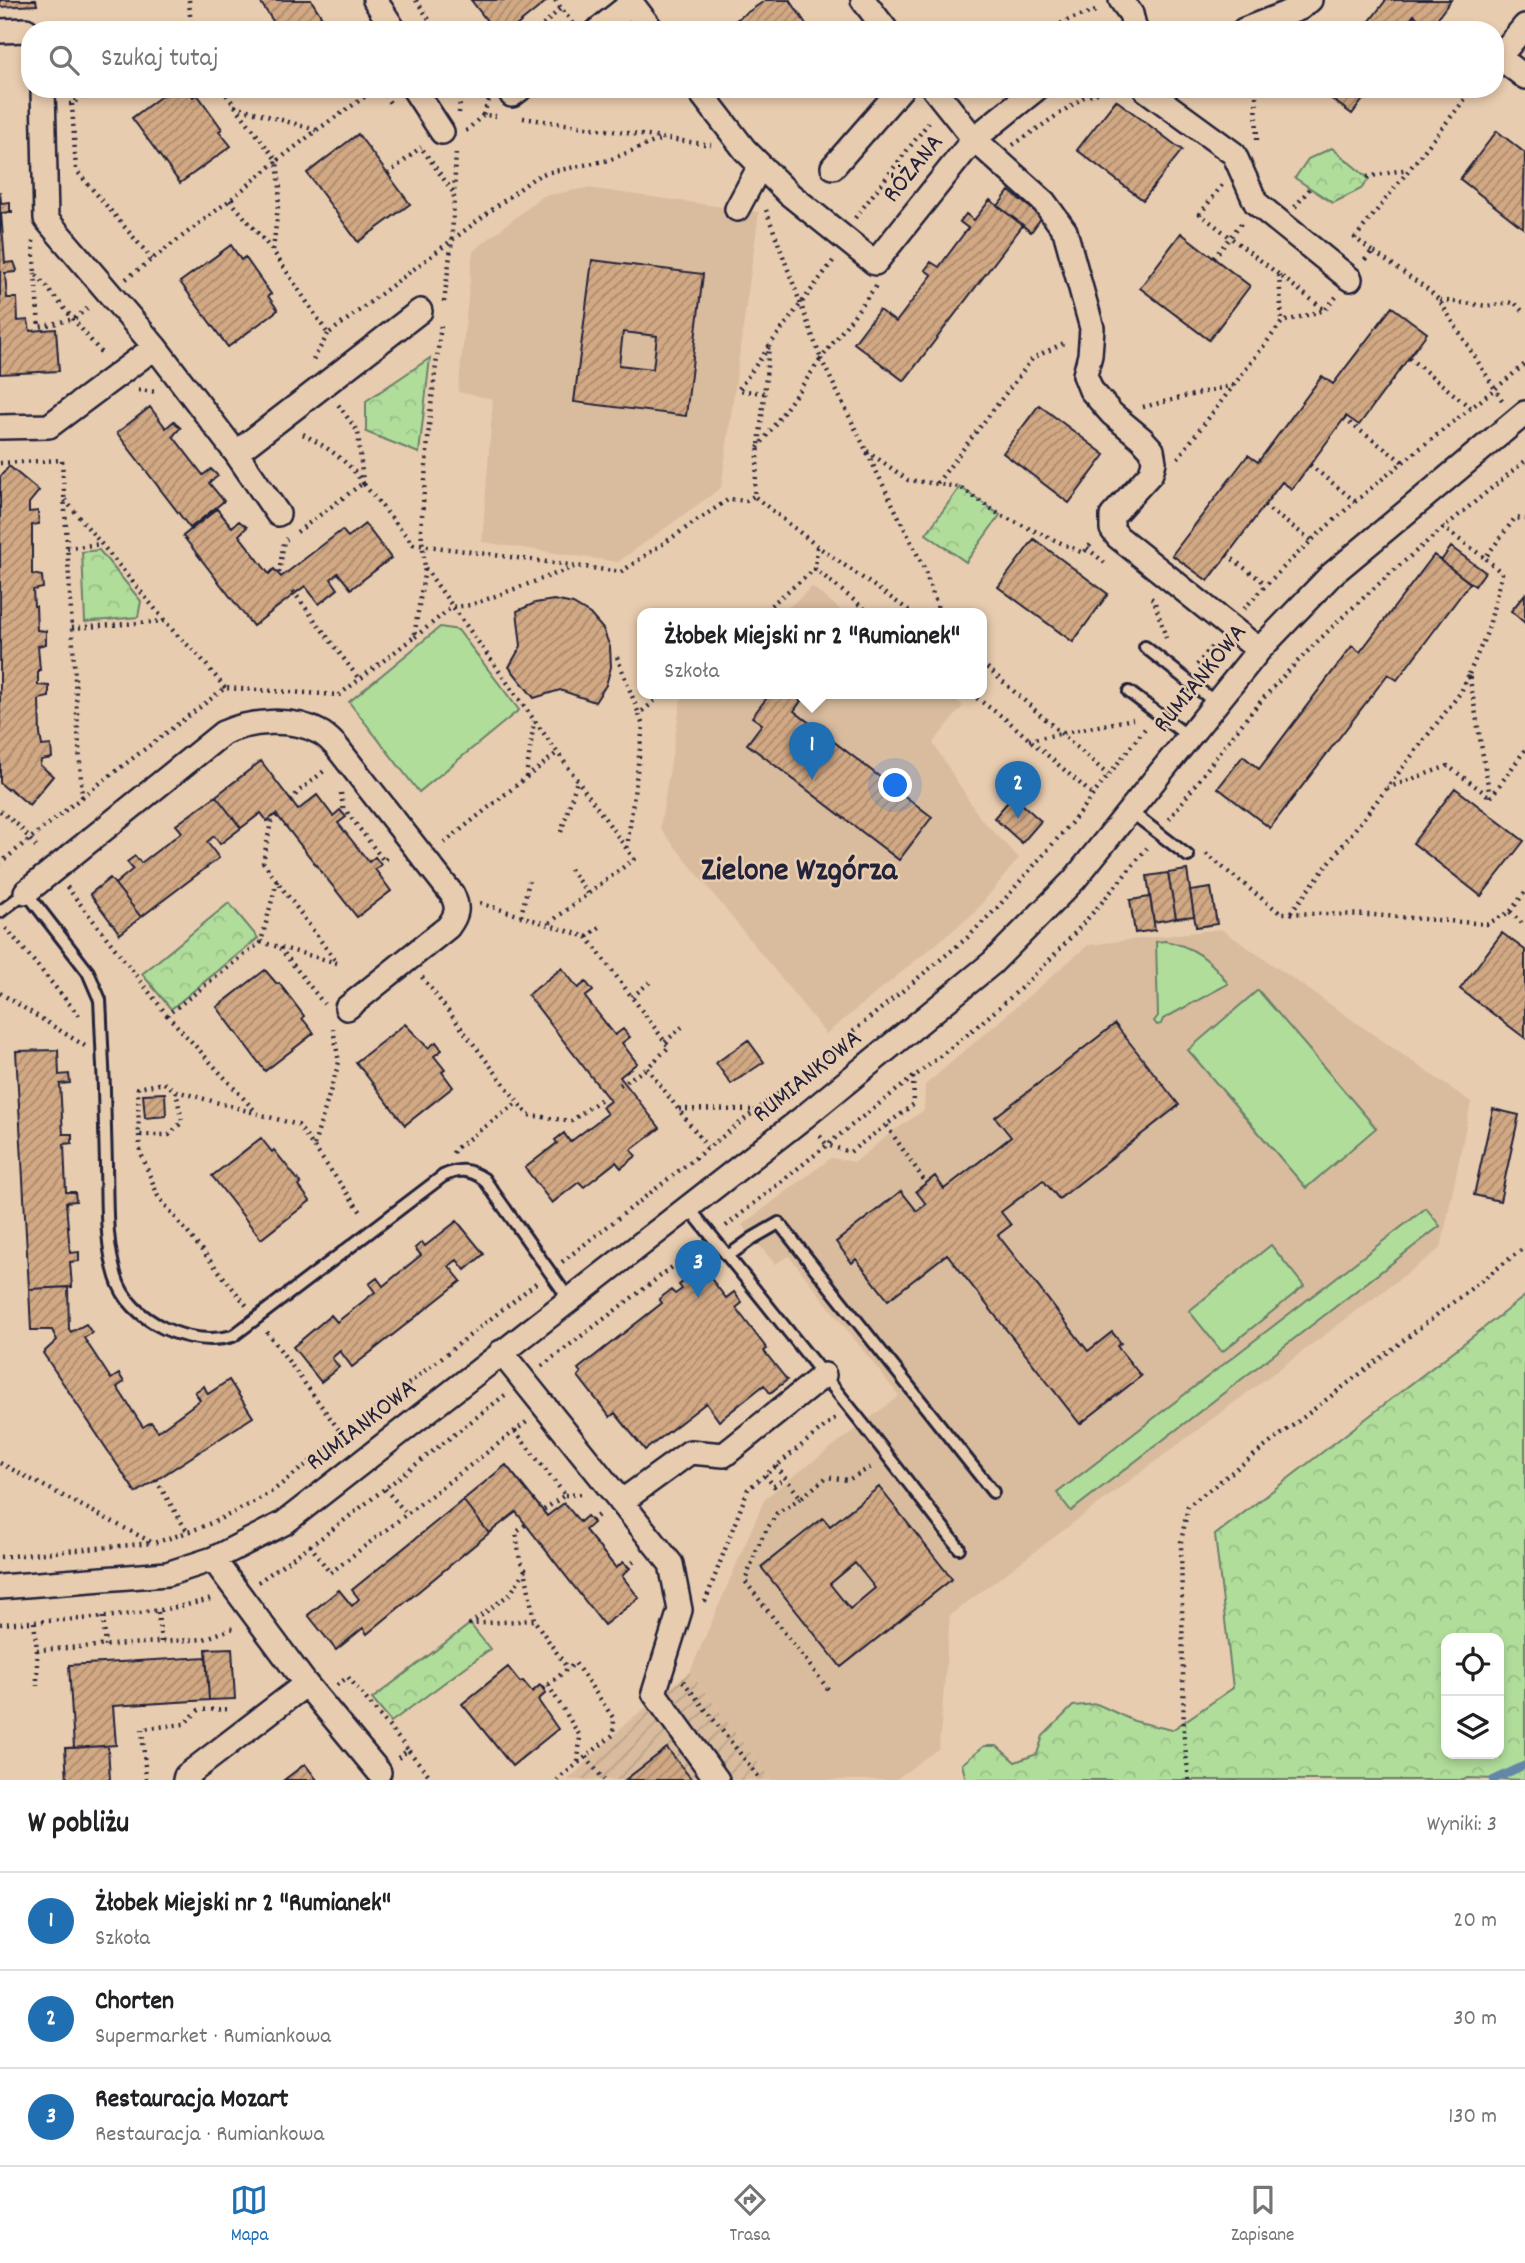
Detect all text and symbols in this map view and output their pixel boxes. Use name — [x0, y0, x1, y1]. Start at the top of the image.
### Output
search box — [21, 21, 1504, 98]
icon: search — [45, 41, 83, 79]
text: Szukaj tutaj — [101, 41, 219, 78]
street label: RÓŻANA — [875, 126, 953, 212]
popup — [637, 608, 987, 699]
street label: RUMIANKOWA — [1145, 616, 1257, 742]
text: Żłobek Miejski nr 2 "Rumianek" — [664, 619, 960, 656]
text: Szkoła — [664, 656, 719, 689]
pin: 1 — [789, 722, 835, 780]
pin: 2 — [995, 761, 1041, 819]
your location — [878, 768, 912, 802]
district label: Zielone Wzgórza — [701, 849, 898, 896]
street label: RUMIANKOWA — [745, 1021, 871, 1133]
pin: 3 — [675, 1240, 721, 1298]
street label: RUMIANKOWA — [299, 1371, 425, 1481]
map controls — [1441, 1633, 1504, 1759]
button: locate — [1441, 1633, 1504, 1696]
button: layers — [1441, 1696, 1504, 1759]
text: W pobliżu — [28, 1804, 129, 1847]
text: Wyniki: 3 — [1427, 1809, 1497, 1842]
text: Żłobek Miejski nr 2 "Rumianek" — [95, 1886, 391, 1923]
text: 1 — [48, 1905, 54, 1938]
text: 20 m — [1453, 1905, 1497, 1938]
text: Szkoła — [95, 1923, 150, 1956]
text: Chorten — [95, 1984, 174, 2021]
text: 2 — [46, 2003, 56, 2036]
text: 30 m — [1453, 2003, 1497, 2036]
text: Supermarket · Rumiankowa — [95, 2021, 331, 2054]
text: Restauracja Mozart — [95, 2082, 288, 2119]
text: 3 — [46, 2101, 56, 2134]
text: 130 m — [1448, 2101, 1497, 2134]
text: Restauracja · Rumiankowa — [95, 2119, 324, 2152]
tab: Mapa — [230, 2181, 268, 2250]
tab: Trasa — [729, 2181, 770, 2250]
tab: Zapisane — [1231, 2181, 1294, 2250]

